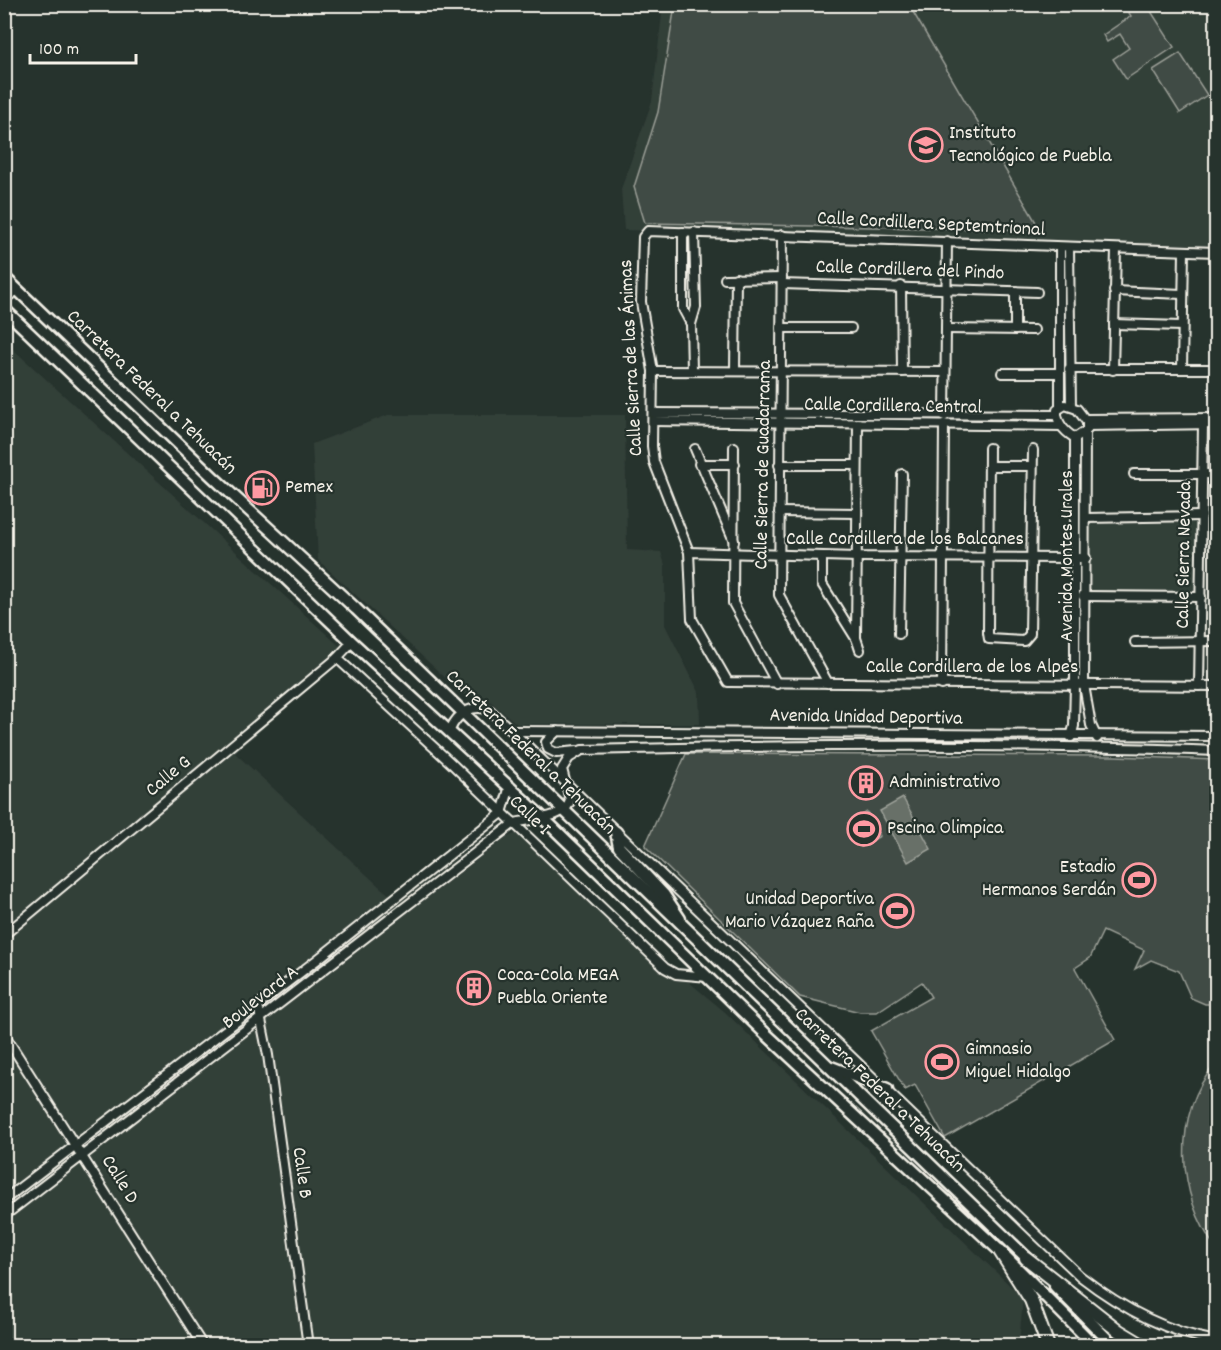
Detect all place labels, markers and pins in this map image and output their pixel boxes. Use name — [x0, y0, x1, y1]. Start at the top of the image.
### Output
place label: Instituto Tecnológico de Puebla — [949, 120, 1112, 171]
school or university icon: Instituto Tecnológico de Puebla — [908, 127, 944, 163]
fuel station icon: Pemex — [244, 470, 280, 506]
place label: Pemex — [285, 474, 333, 502]
building icon: Administrativo — [848, 765, 884, 801]
place label: Administrativo — [889, 769, 1001, 797]
sports icon: Pscina Olimpica — [846, 811, 882, 847]
place label: Pscina Olimpica — [887, 815, 1004, 843]
place label: Estadio Hermanos Serdán — [982, 854, 1116, 905]
sports icon: Estadio Hermanos Serdán — [1121, 862, 1157, 898]
place label: Unidad Deportiva Mario Vázquez Raña — [725, 886, 875, 937]
sports icon: Unidad Deportiva Mario Vázquez Raña — [879, 893, 915, 929]
place label: Coca-Cola MEGA Puebla Oriente — [497, 962, 619, 1013]
building icon: Coca-Cola MEGA Puebla Oriente — [456, 970, 492, 1006]
place label: Gimnasio Miguel Hidalgo — [965, 1036, 1071, 1087]
sports icon: Gimnasio Miguel Hidalgo — [924, 1044, 960, 1080]

